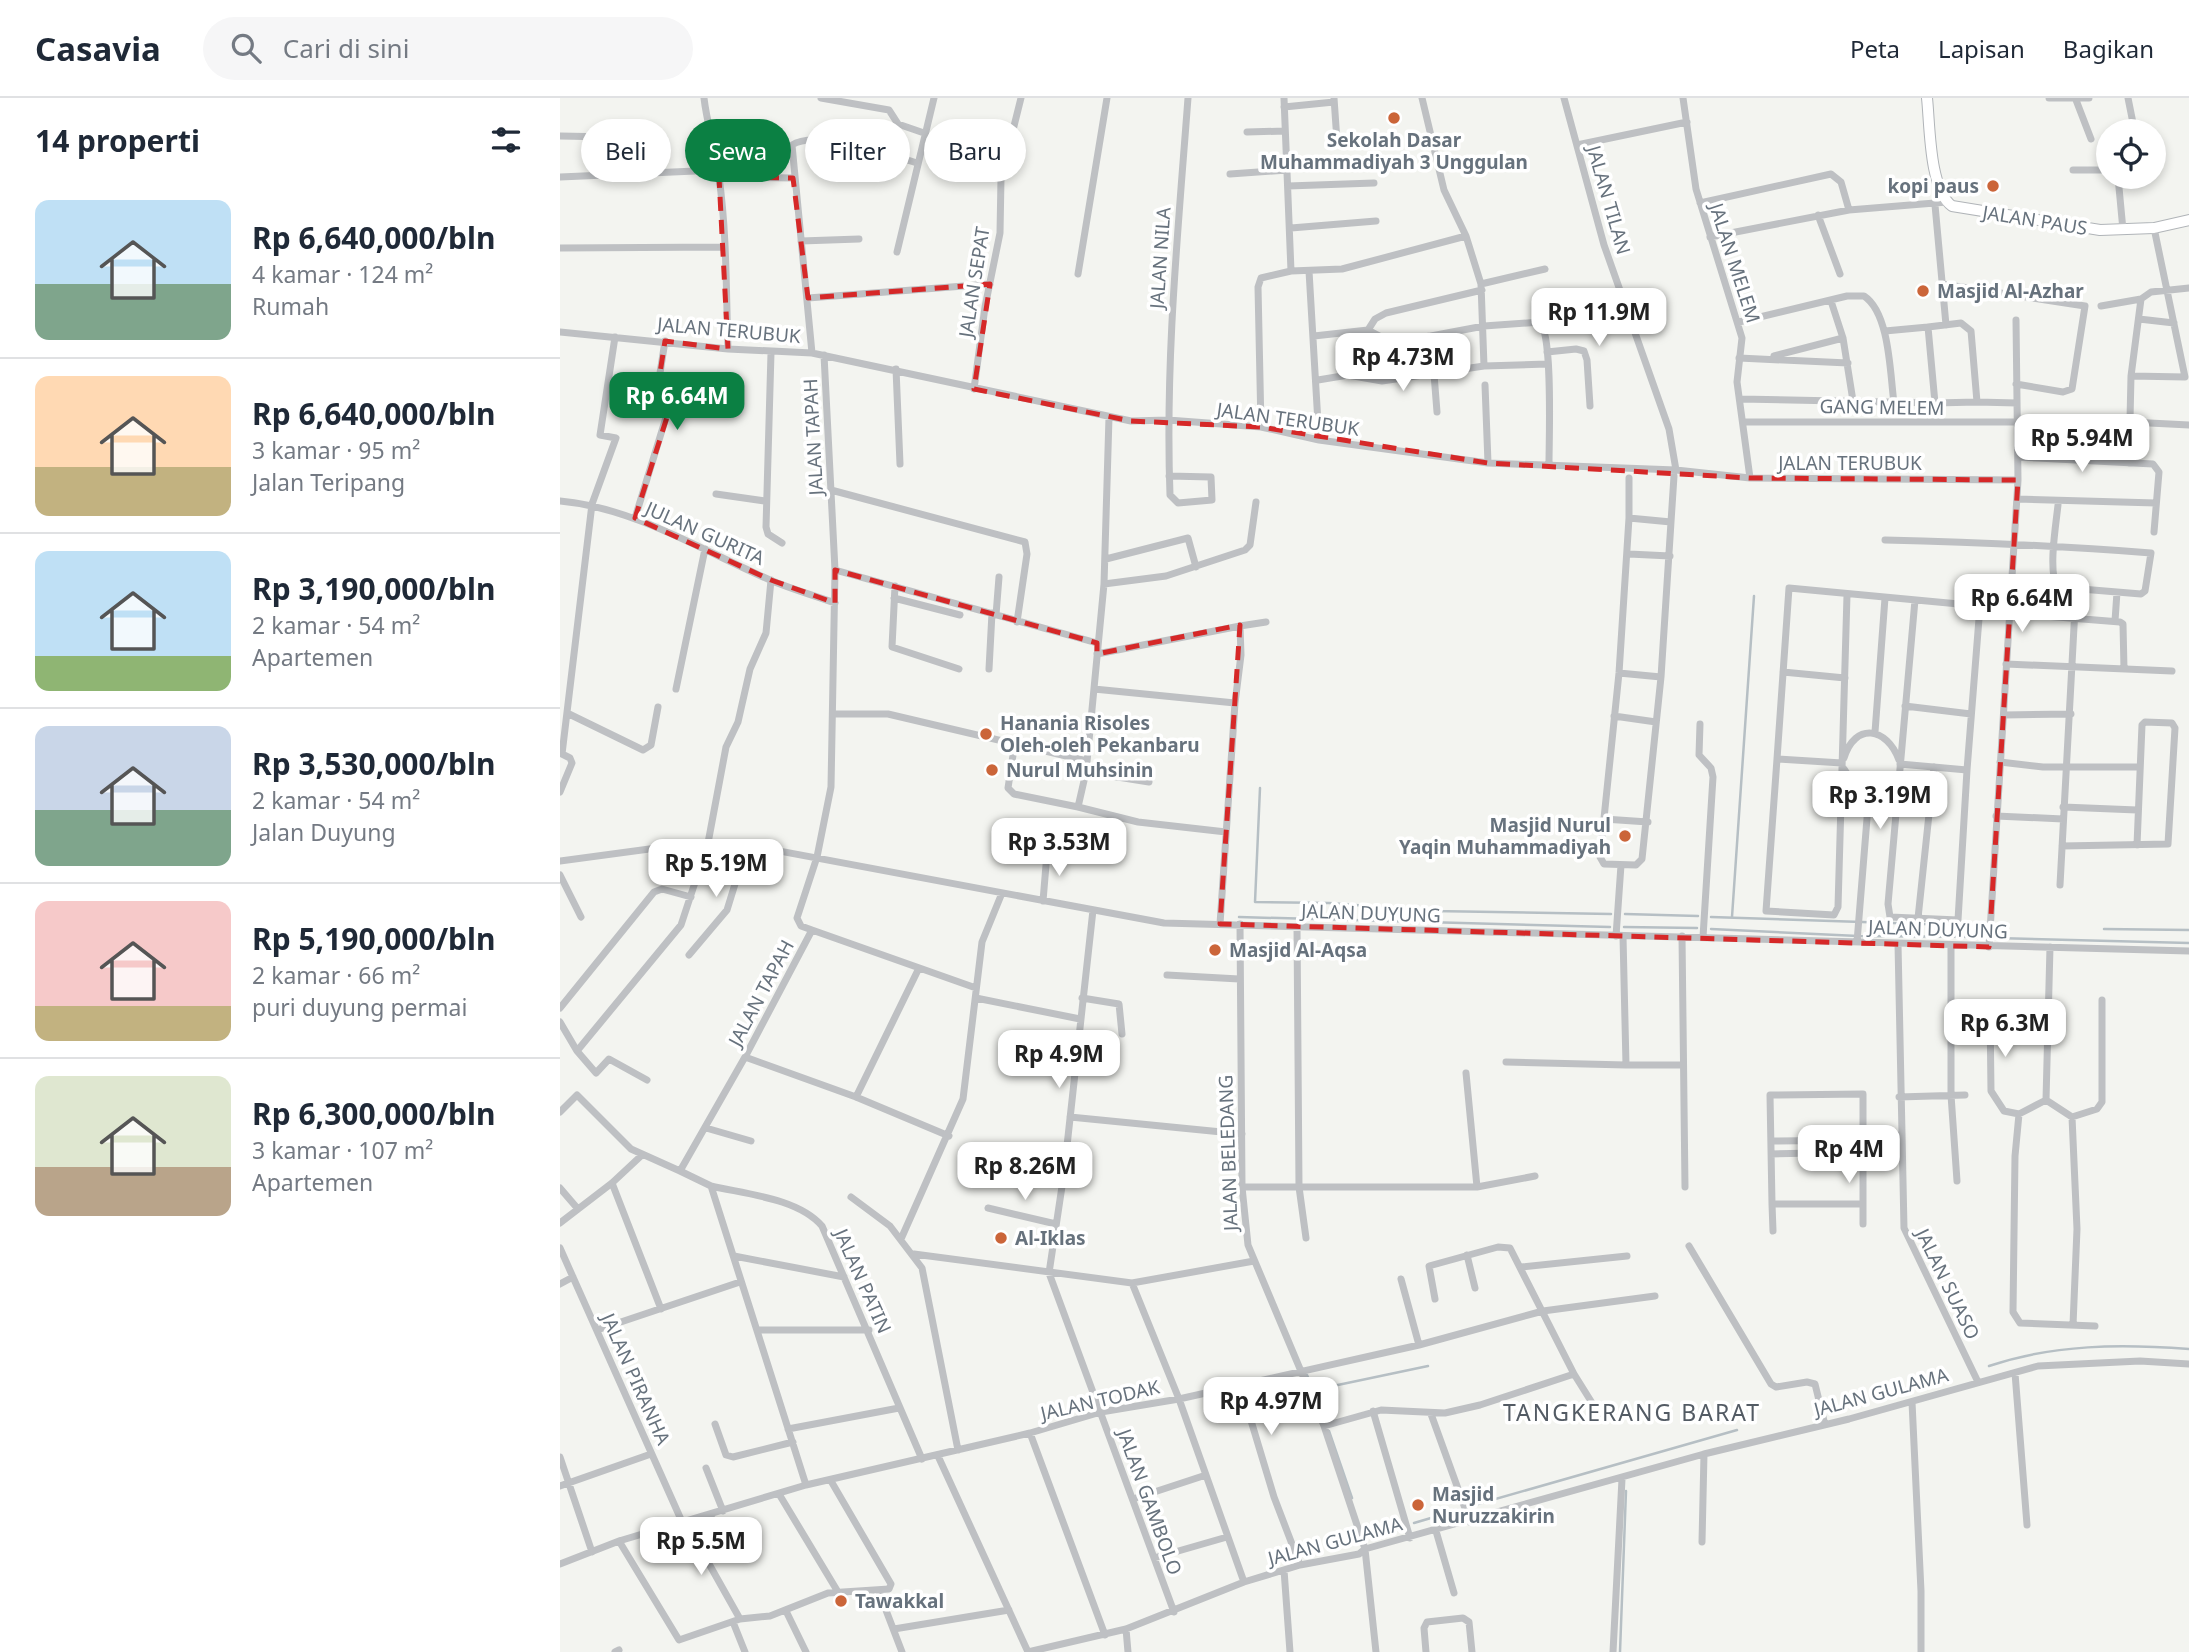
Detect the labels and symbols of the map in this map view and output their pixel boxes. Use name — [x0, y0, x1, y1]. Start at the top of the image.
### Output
marker: Sekolah Dasar Muhammadiyah 3 Unggulan — [1386, 110, 1402, 126]
place label: Sekolah Dasar Muhammadiyah 3 Unggulan — [1260, 127, 1528, 175]
street label: JALAN TILAN — [1580, 140, 1637, 258]
place label: kopi paus — [1887, 173, 1979, 199]
marker: kopi paus — [1985, 178, 2001, 194]
street label: JALAN MELEM — [1703, 198, 1767, 326]
street label: JALAN PAUS — [1979, 199, 2089, 241]
street label: JALAN NILA — [1143, 205, 1177, 312]
street label: JALAN SEPAT — [952, 224, 996, 341]
place label: Masjid Al-Azhar — [1937, 278, 2084, 304]
marker: Masjid Al-Azhar — [1915, 283, 1931, 299]
pin: Rp 11.9M — [1527, 288, 1671, 348]
street label: JALAN TERUBUK — [654, 311, 802, 349]
pin: Rp 4.73M — [1331, 334, 1475, 393]
pin: Rp 6.64M — [605, 372, 749, 432]
street label: JALAN TAPAH — [797, 378, 829, 498]
street label: GANG MELEM — [1819, 393, 1945, 421]
street label: JALAN TERUBUK — [1213, 396, 1361, 442]
pin: Rp 5.94M — [2010, 414, 2154, 474]
street label: JALAN TERUBUK — [1776, 450, 1922, 476]
street label: JULAN GURITA — [639, 494, 769, 571]
pin: Rp 6.64M — [1950, 574, 2094, 634]
place label: Hanania Risoles Oleh-oleh Pekanbaru — [1000, 710, 1200, 758]
marker: Hanania Risoles Oleh-oleh Pekanbaru — [978, 726, 994, 742]
place label: Nurul Muhsinin — [1006, 757, 1153, 783]
marker: Nurul Muhsinin — [984, 762, 1000, 778]
pin: Rp 3.19M — [1808, 772, 1952, 831]
place label: Masjid Nurul Yaqin Muhammadiyah — [1399, 812, 1611, 860]
pin: Rp 3.53M — [987, 818, 1131, 878]
marker: Masjid Nurul Yaqin Muhammadiyah — [1617, 828, 1633, 844]
pin: Rp 5.19M — [644, 840, 788, 899]
street label: JALAN DUYUNG — [1299, 898, 1441, 928]
street label: JALAN DUYUNG — [1866, 914, 2008, 944]
street label: JALAN TAPAH — [721, 935, 800, 1053]
place label: Masjid Al-Aqsa — [1229, 937, 1367, 963]
marker: Masjid Al-Aqsa — [1207, 942, 1223, 958]
pin: Rp 6.3M — [1940, 1000, 2070, 1059]
pin: Rp 4.9M — [994, 1030, 1124, 1090]
street label: JALAN BELEDANG — [1212, 1075, 1244, 1233]
pin: Rp 4M — [1800, 1126, 1898, 1185]
pin: Rp 8.26M — [953, 1142, 1097, 1202]
street label: JALAN SUASO — [1909, 1222, 1986, 1344]
street label: JALAN PATIN — [828, 1223, 898, 1337]
place label: Al-Iklas — [1015, 1225, 1086, 1251]
marker: Al-Iklas — [993, 1230, 1009, 1246]
street label: JALAN PIRANHA — [595, 1307, 677, 1450]
street label: JALAN GULAMA — [1809, 1361, 1952, 1423]
street label: JALAN TODAK — [1036, 1374, 1162, 1427]
pin: Rp 4.97M — [1199, 1378, 1343, 1437]
district label: TANGKERANG BARAT — [1503, 1396, 1761, 1428]
street label: JALAN GAMBOLO — [1111, 1423, 1188, 1579]
place label: Masjid Nuruzzakirin — [1432, 1481, 1555, 1529]
marker: Masjid Nuruzzakirin — [1410, 1497, 1426, 1513]
street label: JALAN GULAMA — [1263, 1510, 1406, 1572]
pin: Rp 5.5M — [636, 1518, 766, 1577]
place label: Tawakkal — [855, 1588, 944, 1614]
marker: Tawakkal — [833, 1593, 849, 1609]

